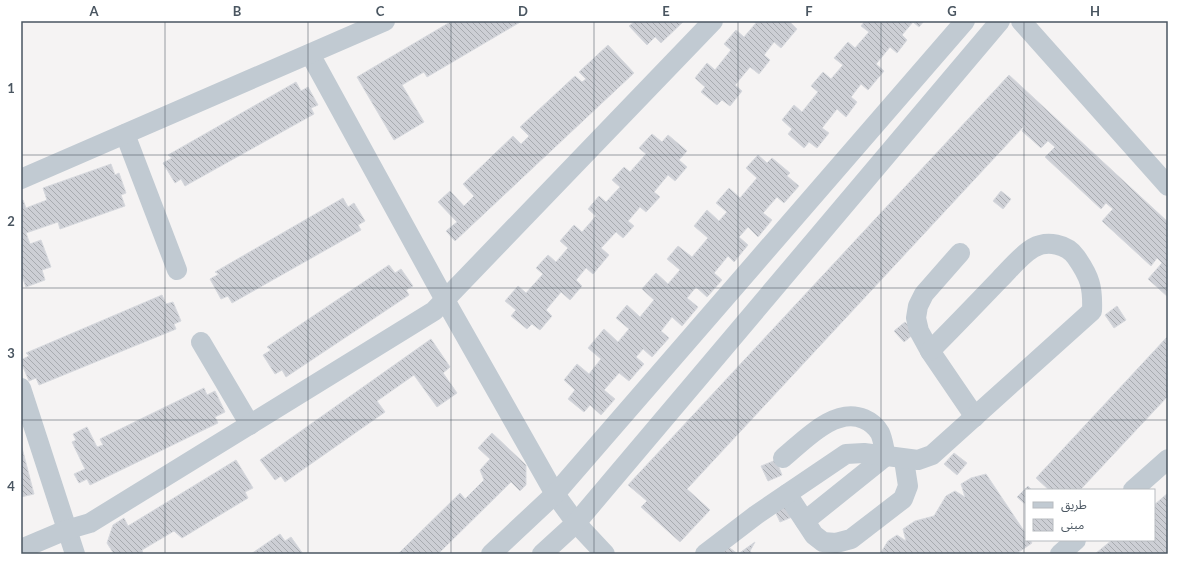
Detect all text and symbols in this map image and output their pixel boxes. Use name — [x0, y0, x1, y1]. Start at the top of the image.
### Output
text: A — [88, 3, 99, 19]
text: B — [233, 3, 242, 19]
text: C — [376, 3, 385, 19]
text: D — [518, 3, 528, 19]
text: E — [662, 3, 670, 19]
text: F — [805, 3, 813, 19]
text: G — [947, 3, 957, 19]
text: H — [1090, 3, 1100, 19]
text: 1 — [7, 80, 15, 96]
text: 2 — [7, 213, 15, 229]
text: 3 — [7, 345, 15, 361]
text: 4 — [7, 478, 15, 494]
legend — [1025, 489, 1155, 541]
text: طريق — [1061, 497, 1087, 513]
text: مبنى — [1061, 517, 1084, 532]

